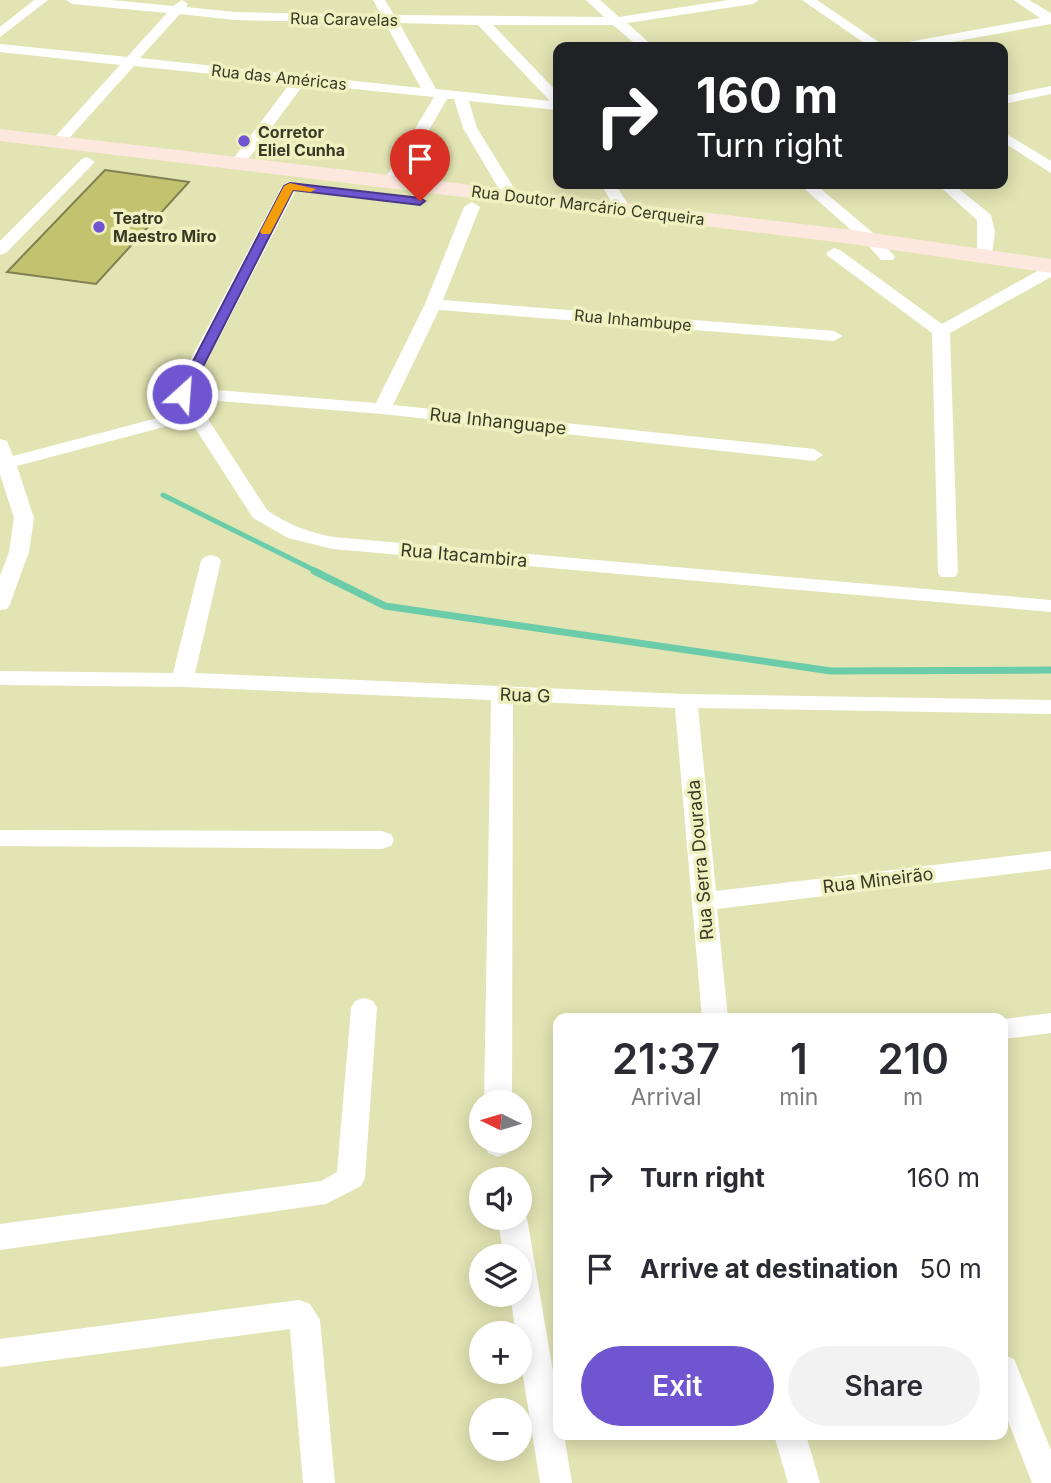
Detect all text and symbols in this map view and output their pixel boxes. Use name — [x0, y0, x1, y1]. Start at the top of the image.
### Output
street label: Rua Caravelas — [290, 8, 398, 30]
street label: Rua das Américas — [210, 60, 348, 94]
text: 160 m — [696, 66, 838, 125]
icon: right — [581, 70, 672, 161]
place label: Corretor Eliel Cunha — [258, 122, 345, 160]
text: Turn right — [696, 126, 843, 165]
pin — [390, 129, 450, 201]
marker: Corretor Eliel Cunha — [236, 133, 252, 149]
icon: arrive — [401, 140, 439, 178]
street label: Rua Doutor Marcário Cerqueira — [470, 181, 706, 229]
place label: Teatro Maestro Miro — [113, 208, 217, 246]
marker: Teatro Maestro Miro — [91, 219, 107, 235]
street label: Rua Inhambupe — [573, 305, 693, 335]
position arrow — [145, 357, 219, 431]
street label: Rua Inhanguape — [428, 403, 568, 439]
street label: Rua Itacambira — [400, 539, 528, 571]
street label: Rua G — [499, 684, 551, 706]
street label: Rua Serra Dourada — [683, 779, 717, 941]
street label: Rua Mineirão — [822, 863, 934, 897]
text: 21:37 — [612, 1033, 720, 1084]
text: 1 — [790, 1033, 808, 1084]
text: 210 — [877, 1033, 949, 1084]
text: Arrival — [631, 1083, 701, 1111]
text: min — [779, 1083, 818, 1111]
text: m — [903, 1083, 923, 1111]
north arrow — [469, 1090, 532, 1153]
map controls — [469, 1090, 532, 1461]
icon: right — [581, 1159, 619, 1197]
text: Turn right — [640, 1162, 765, 1193]
text: 160 m — [907, 1162, 980, 1193]
button: sound — [469, 1167, 532, 1230]
button: layers — [469, 1244, 532, 1307]
icon: arrive — [581, 1250, 619, 1288]
text: Arrive at destination — [640, 1253, 899, 1284]
text: 50 m — [920, 1253, 982, 1284]
button: + — [469, 1321, 532, 1384]
button: Exit — [581, 1346, 774, 1426]
button: Share — [788, 1346, 980, 1426]
button: − — [469, 1398, 532, 1461]

